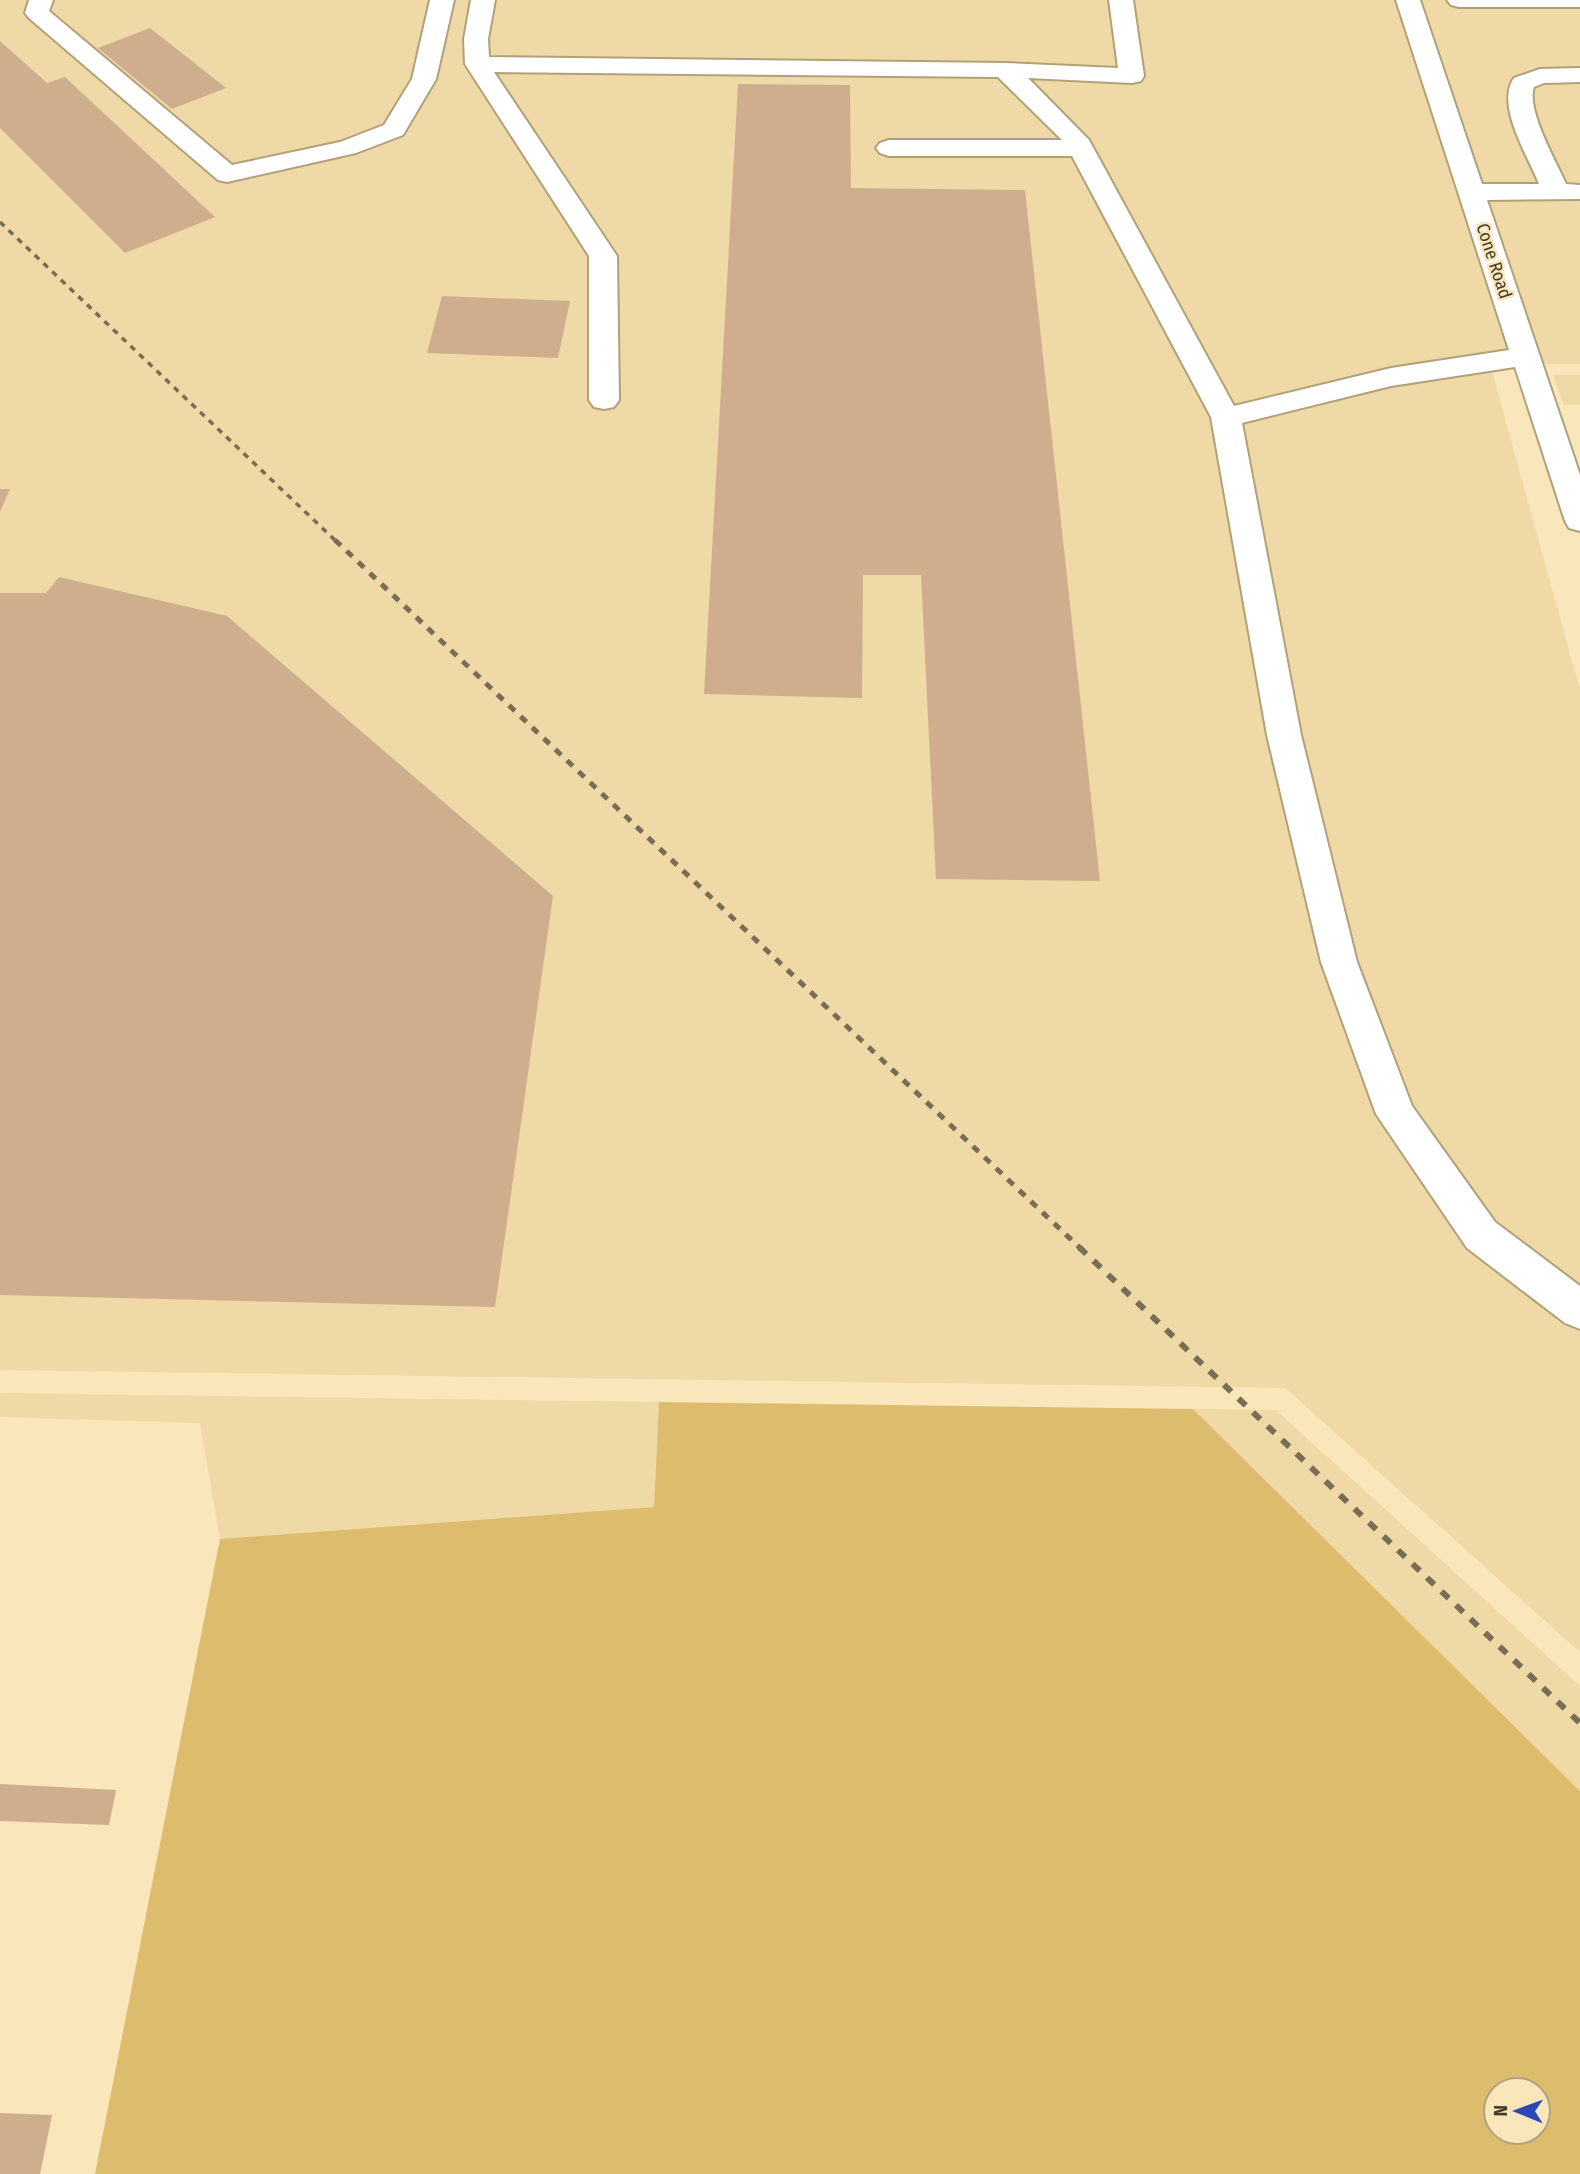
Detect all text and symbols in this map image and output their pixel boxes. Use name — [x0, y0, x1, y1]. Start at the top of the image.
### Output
street label: Cone Road — [1471, 220, 1517, 302]
north arrow — [1482, 2076, 1552, 2146]
text: N — [1489, 2105, 1512, 2117]

